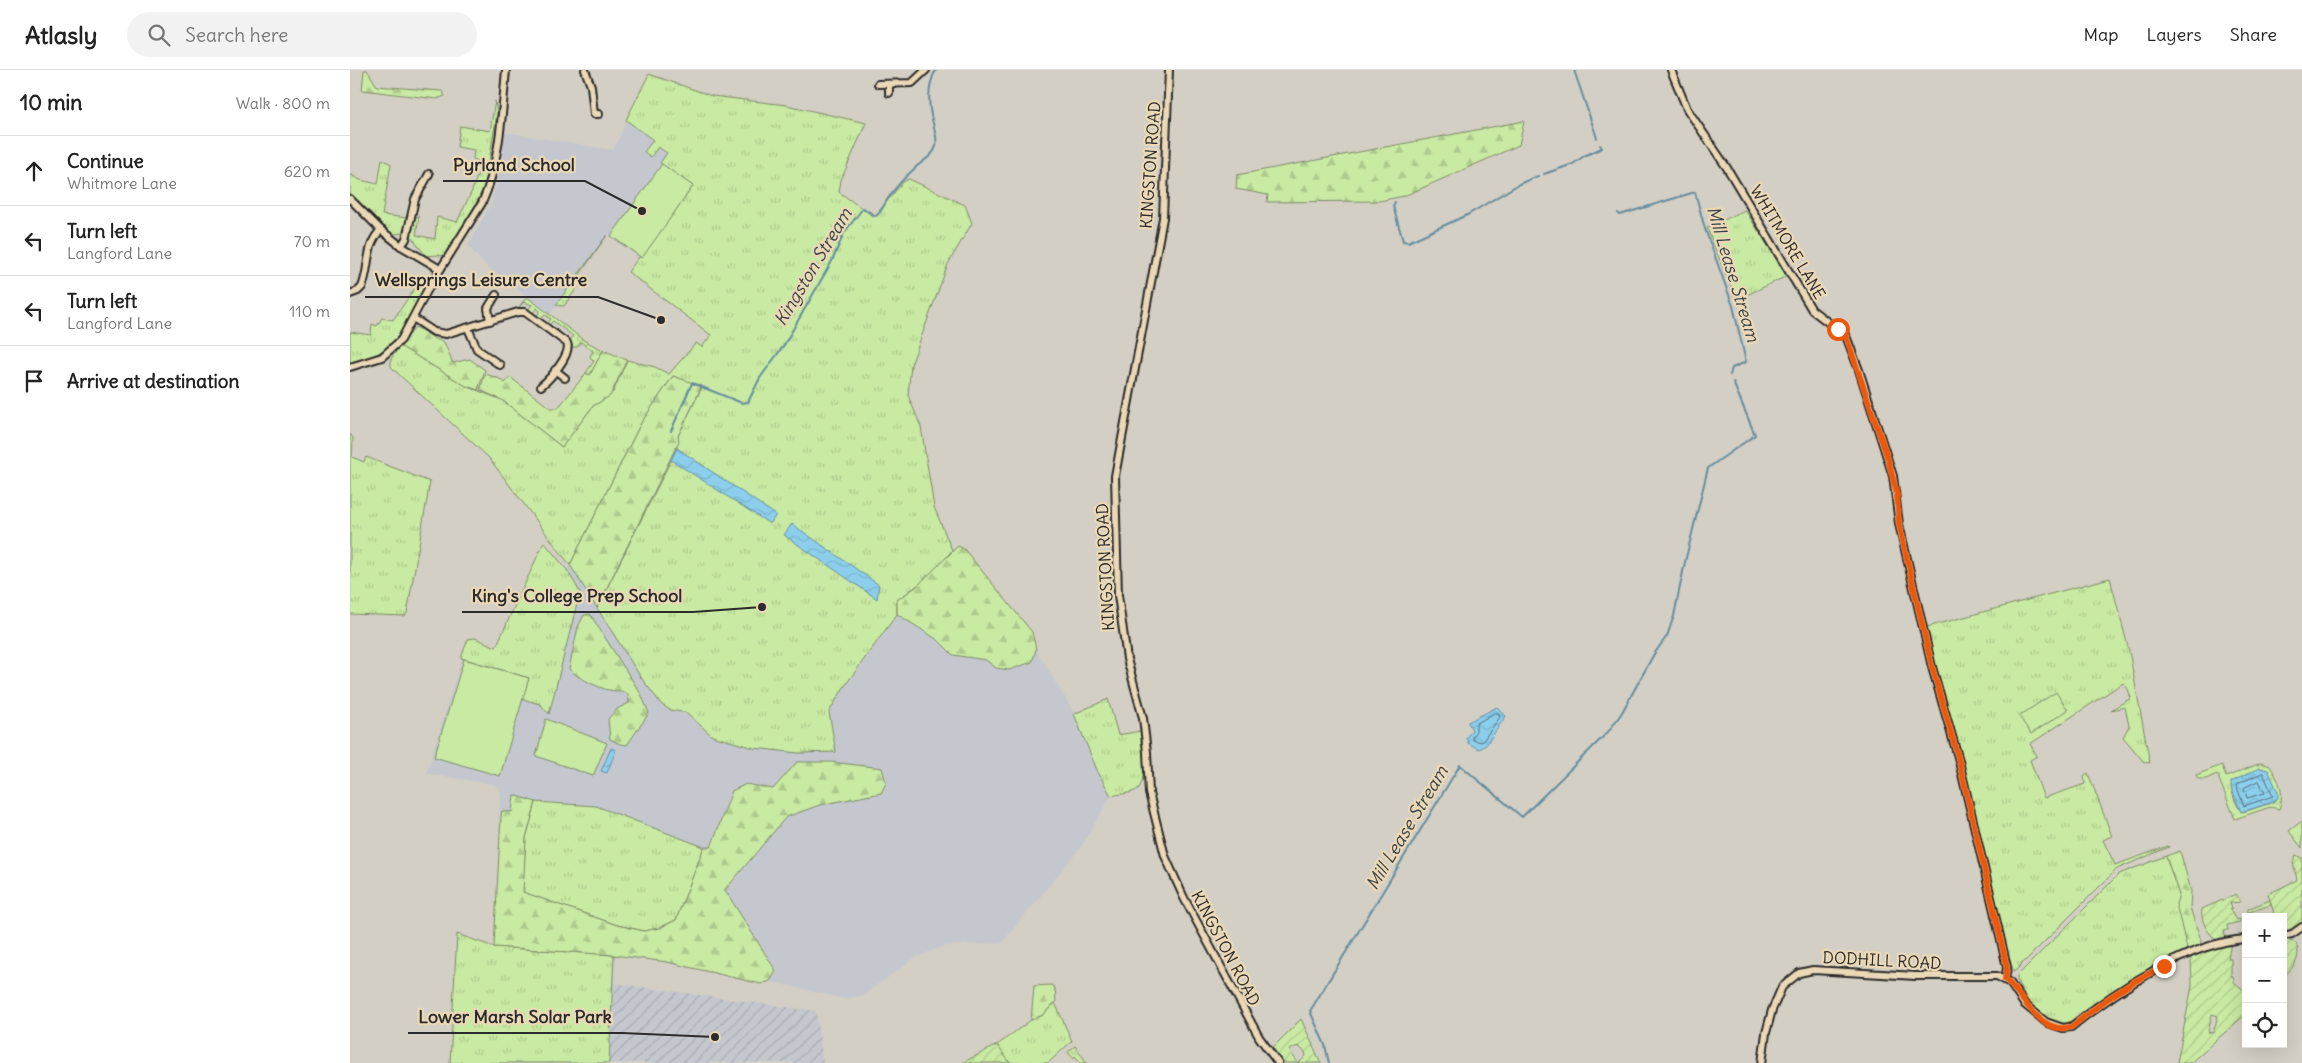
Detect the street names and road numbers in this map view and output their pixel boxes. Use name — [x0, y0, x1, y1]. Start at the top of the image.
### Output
street label: KINGSTON ROAD — [1136, 101, 1164, 229]
street label: WHITMORE LANE — [1746, 181, 1830, 303]
street label: KINGSTON ROAD — [1092, 503, 1118, 631]
street label: KINGSTON ROAD — [1187, 887, 1265, 1009]
street label: DODHILL ROAD — [1822, 947, 1942, 973]

